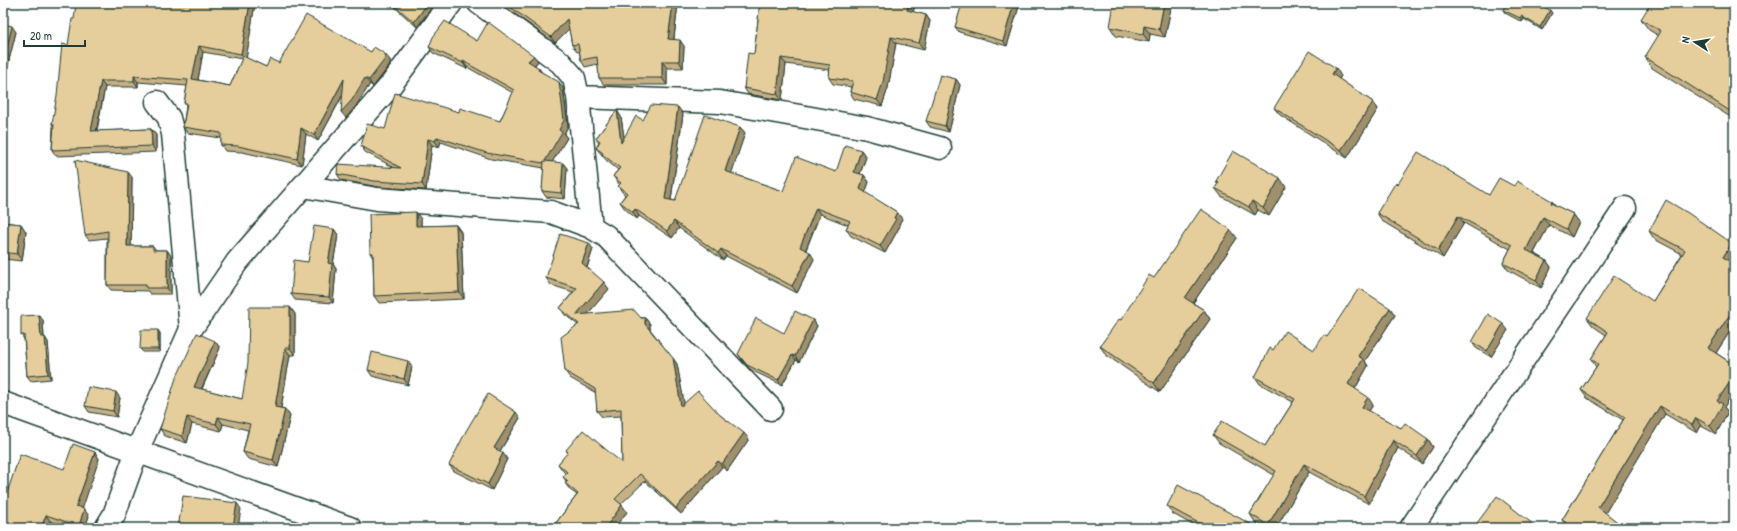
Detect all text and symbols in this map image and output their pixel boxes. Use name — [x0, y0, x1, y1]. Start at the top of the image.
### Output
scale bar — [24, 22, 85, 48]
north arrow — [1675, 22, 1715, 62]
text: 20 m — [30, 27, 52, 44]
text: N — [1678, 35, 1693, 44]

